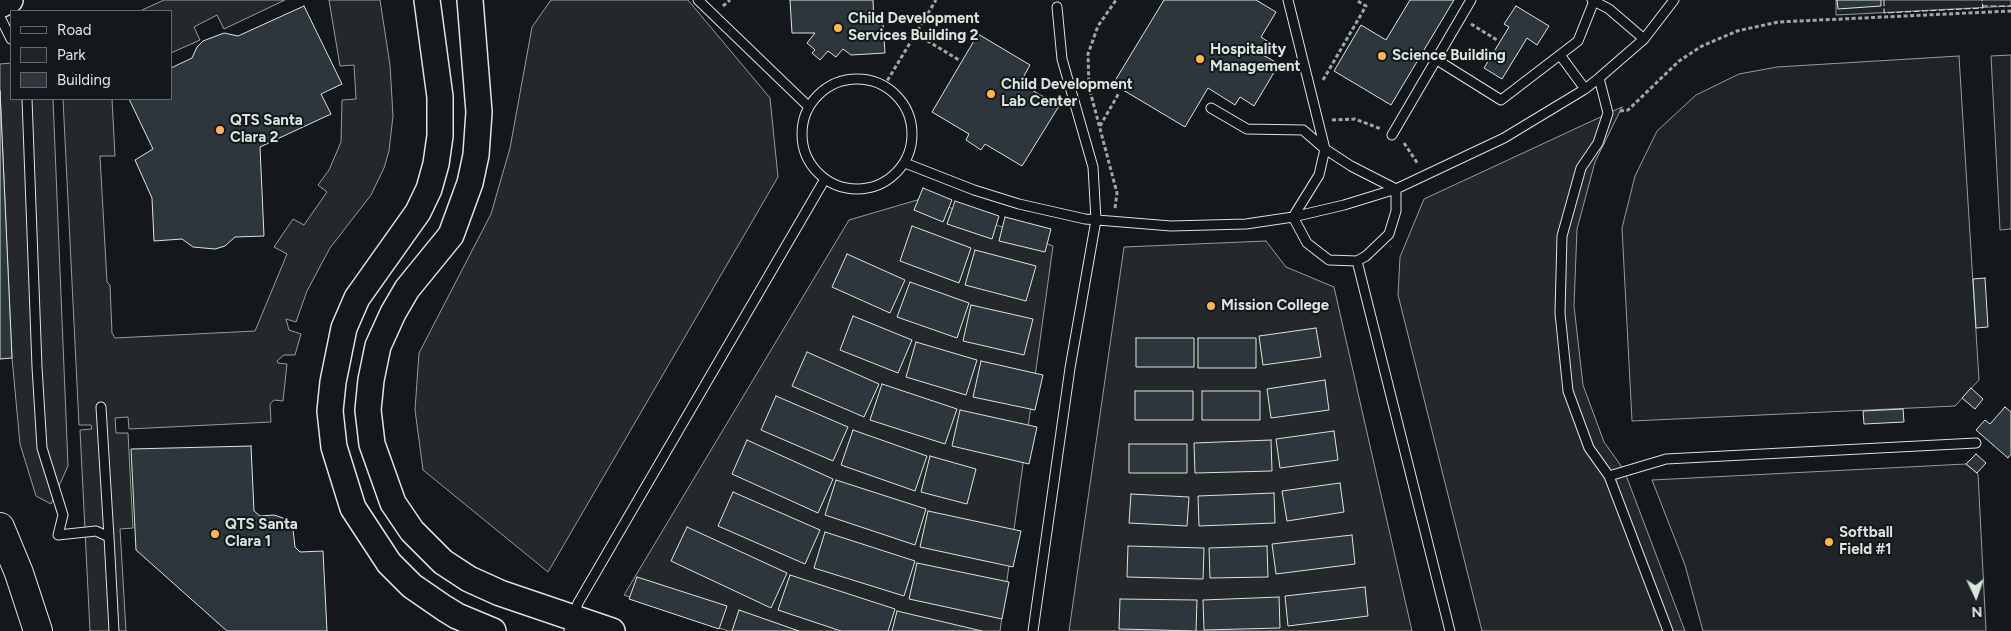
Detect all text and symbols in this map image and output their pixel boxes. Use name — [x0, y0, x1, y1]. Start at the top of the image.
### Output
legend — [10, 10, 172, 100]
place label: Child Development Services Building 2 — [848, 10, 980, 45]
text: Road — [57, 21, 92, 39]
marker: Child Development Services Building 2 — [832, 22, 844, 34]
place label: Hospitality Management — [1210, 41, 1301, 76]
text: Park — [57, 46, 86, 64]
place label: Science Building — [1392, 47, 1506, 65]
marker: Science Building — [1376, 50, 1388, 62]
marker: Hospitality Management — [1194, 53, 1206, 65]
text: Building — [57, 71, 111, 89]
place label: Child Development Lab Center — [1001, 76, 1133, 111]
marker: Child Development Lab Center — [985, 88, 997, 100]
place label: QTS Santa Clara 2 — [230, 112, 303, 147]
marker: QTS Santa Clara 2 — [214, 124, 226, 136]
place label: Mission College — [1221, 297, 1329, 315]
marker: Mission College — [1205, 300, 1217, 312]
place label: QTS Santa Clara 1 — [225, 516, 298, 551]
place label: Softball Field #1 — [1839, 524, 1893, 559]
marker: QTS Santa Clara 1 — [209, 528, 221, 540]
marker: Softball Field #1 — [1823, 536, 1835, 548]
north arrow — [1951, 571, 2001, 621]
text: N — [1971, 603, 1983, 620]

